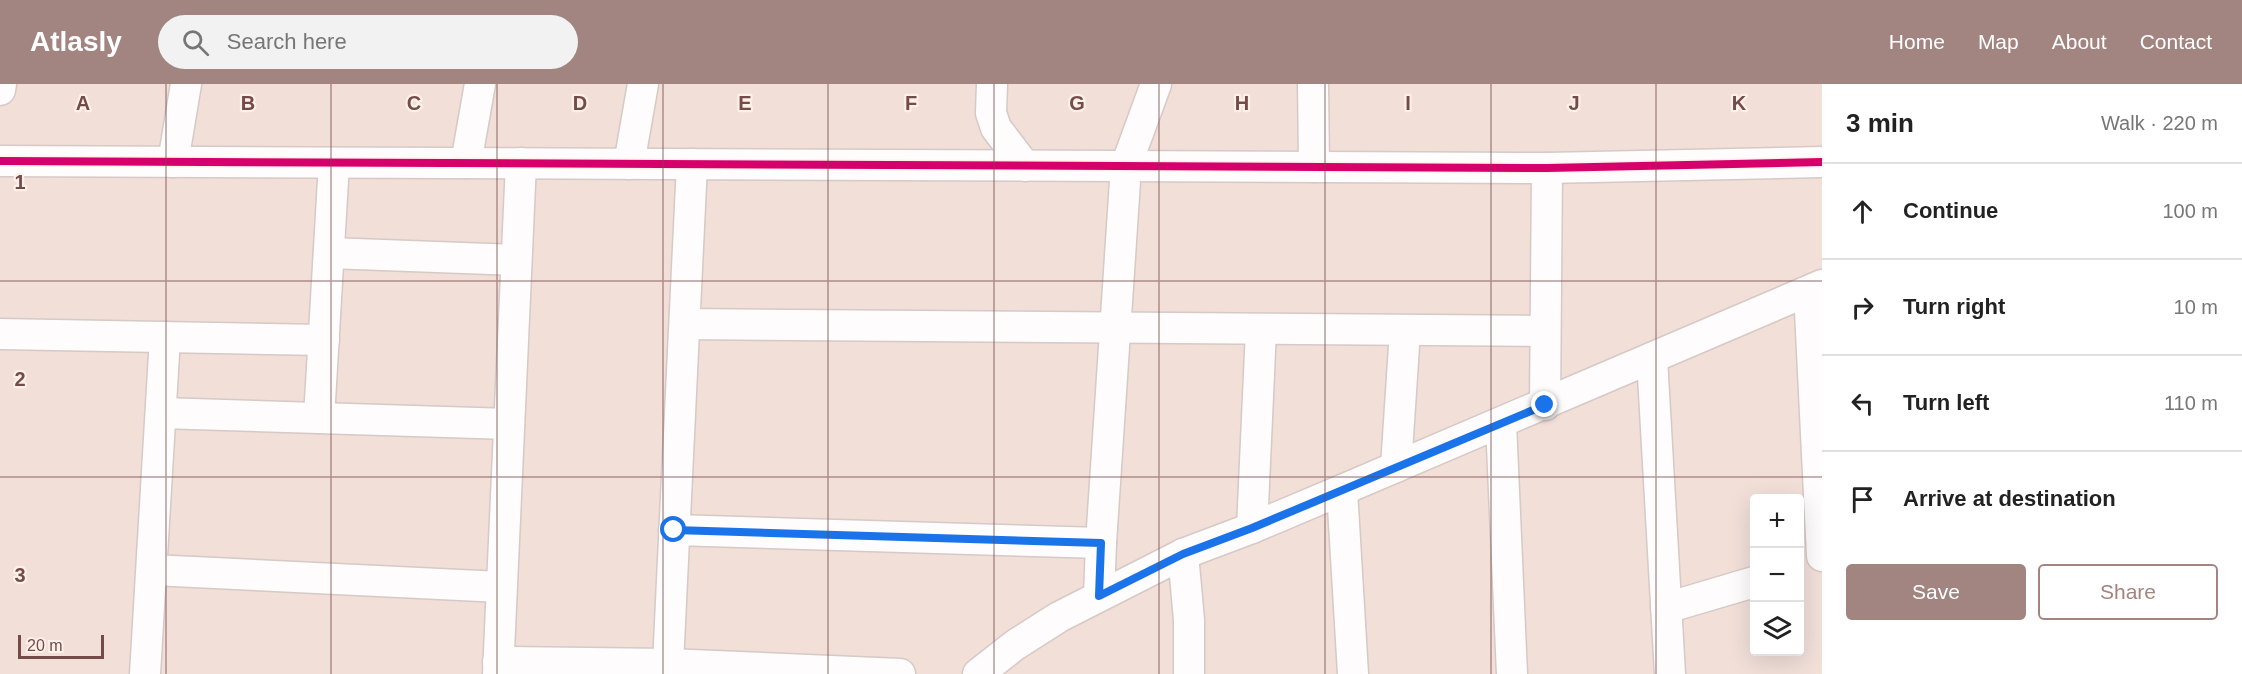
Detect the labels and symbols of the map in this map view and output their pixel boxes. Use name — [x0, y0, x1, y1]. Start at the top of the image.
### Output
text: A — [76, 92, 90, 114]
text: B — [241, 92, 255, 114]
text: C — [407, 92, 421, 114]
text: D — [573, 92, 587, 114]
text: E — [738, 92, 752, 114]
text: F — [905, 92, 917, 114]
text: G — [1069, 92, 1085, 114]
text: H — [1235, 92, 1249, 114]
text: I — [1405, 92, 1411, 114]
text: J — [1568, 92, 1580, 114]
text: K — [1732, 92, 1747, 114]
text: 1 — [14, 171, 26, 193]
text: 2 — [14, 368, 26, 390]
route end — [1531, 391, 1557, 417]
route start — [660, 516, 686, 542]
text: 3 — [14, 564, 26, 586]
scale bar — [18, 632, 104, 660]

